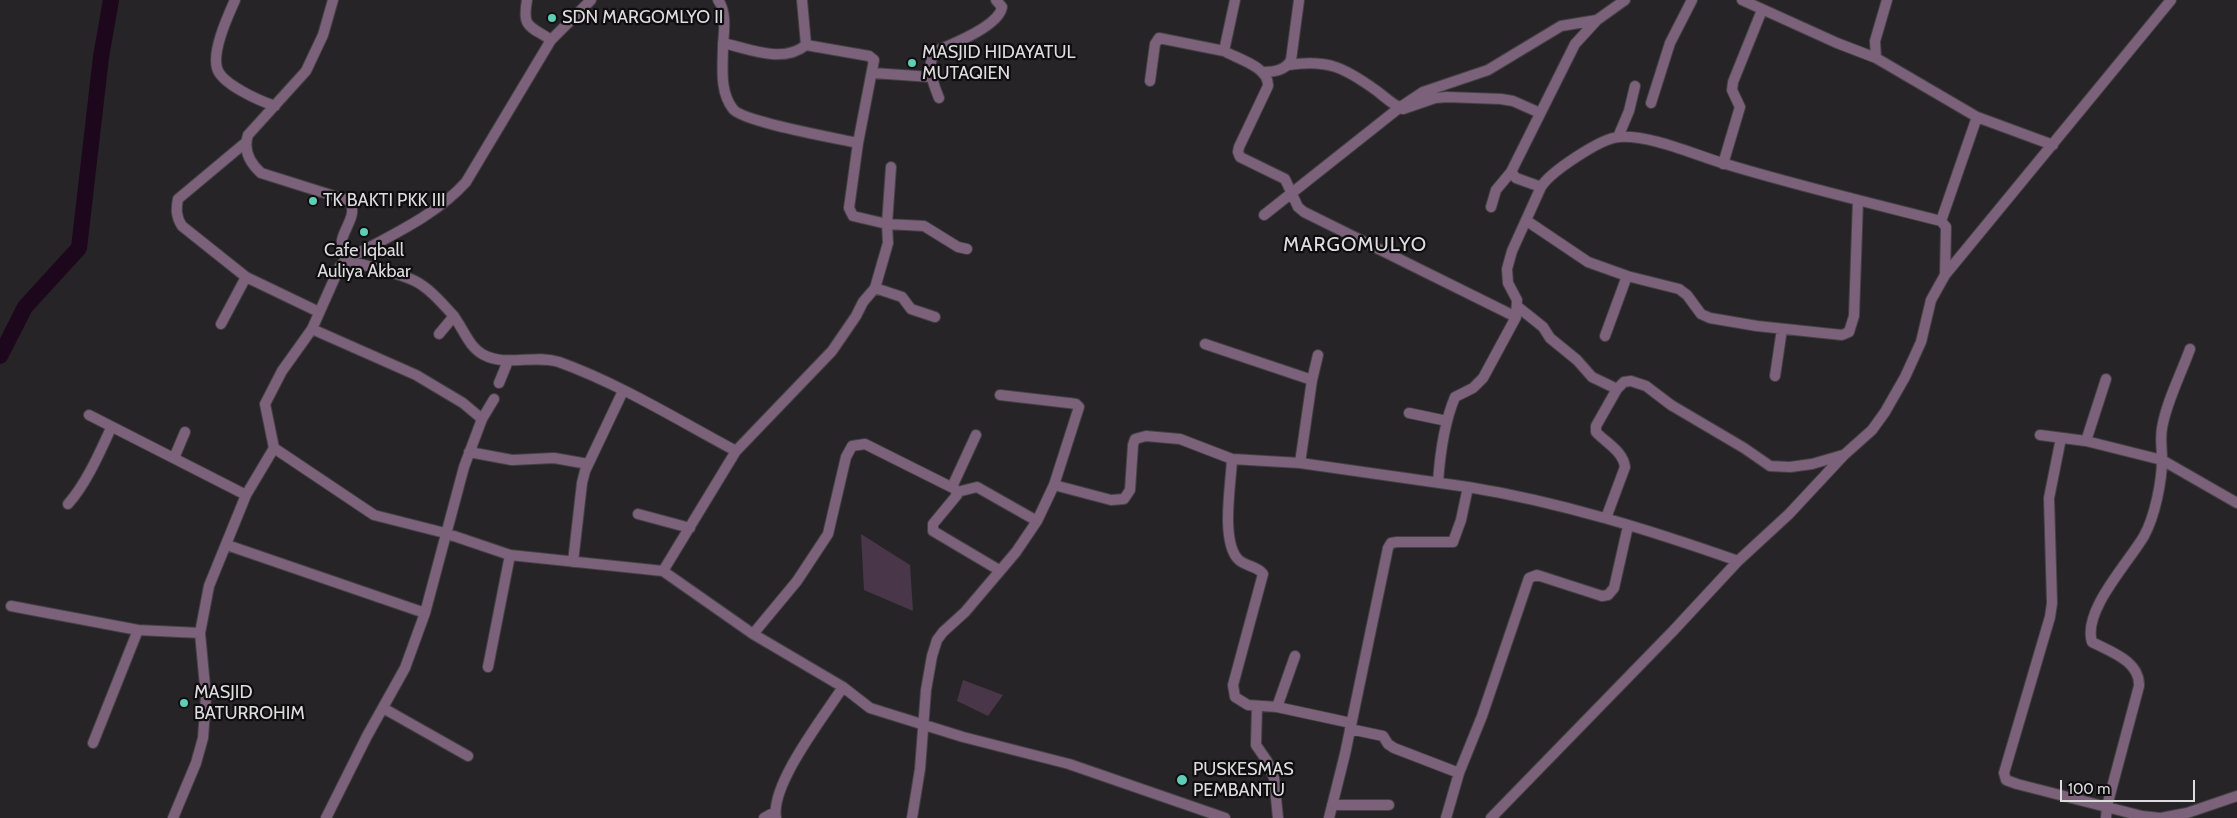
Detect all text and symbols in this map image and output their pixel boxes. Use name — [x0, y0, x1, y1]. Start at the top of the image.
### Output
place label: SDN MARGOMLYO II — [562, 7, 723, 29]
marker: SDN MARGOMLYO II — [546, 12, 558, 24]
place label: MASJID HIDAYATUL MUTAQIEN — [922, 42, 1075, 84]
marker: MASJID HIDAYATUL MUTAQIEN — [906, 57, 918, 69]
place label: TK BAKTI PKK III — [323, 190, 446, 212]
marker: TK BAKTI PKK III — [307, 195, 319, 207]
marker: Cafe Iqball Auliya Akbar — [358, 226, 370, 238]
district label: MARGOMULYO — [1282, 233, 1428, 257]
place label: Cafe Iqball Auliya Akbar — [317, 240, 411, 282]
place label: MASJID BATURROHIM — [194, 682, 305, 724]
marker: MASJID BATURROHIM — [178, 697, 190, 709]
place label: PUSKESMAS PEMBANTU — [1193, 759, 1294, 802]
scale bar — [2062, 770, 2197, 802]
marker: PUSKESMAS PEMBANTU — [1175, 773, 1189, 787]
text: 100 m — [2068, 780, 2110, 798]

